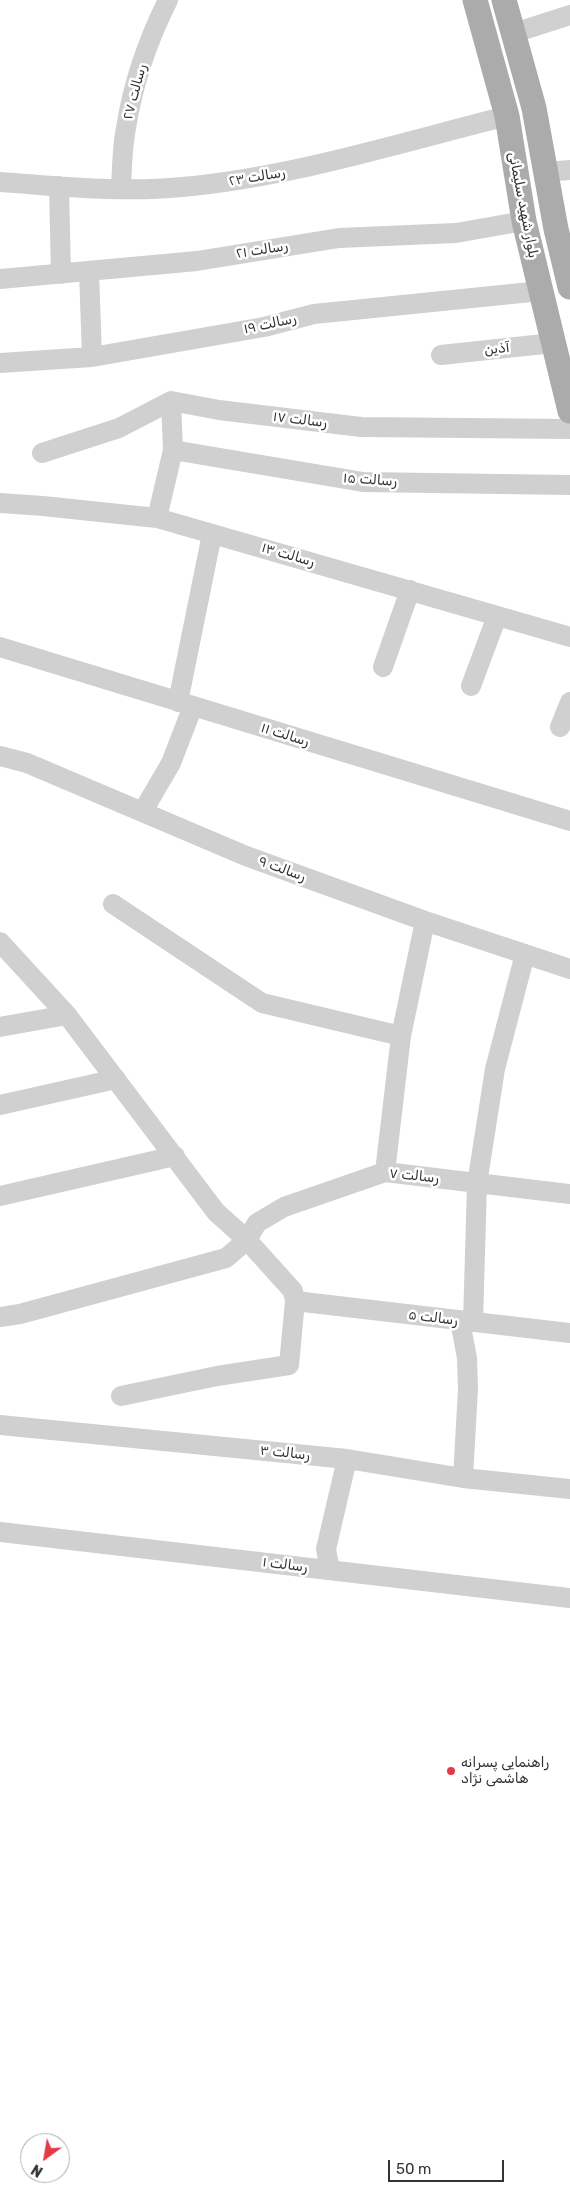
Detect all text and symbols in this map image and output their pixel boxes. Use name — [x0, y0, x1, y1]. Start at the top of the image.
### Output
street label: رسالت ۲۷ — [120, 62, 150, 122]
street label: بلوار شهید سلیمانی — [504, 150, 542, 260]
street label: رسالت ۲۳ — [227, 164, 287, 190]
street label: رسالت ۲۱ — [235, 238, 289, 262]
street label: رسالت ۱۹ — [242, 310, 298, 338]
street label: آذین — [484, 339, 510, 359]
street label: رسالت ۱۷ — [272, 408, 328, 432]
street label: رسالت ۱۵ — [342, 470, 398, 490]
street label: رسالت ۱۳ — [259, 539, 317, 571]
street label: رسالت ۱۱ — [259, 720, 311, 750]
street label: رسالت ۹ — [256, 853, 308, 885]
street label: رسالت ۷ — [388, 1165, 440, 1187]
street label: رسالت ۵ — [407, 1307, 459, 1329]
street label: رسالت ۳ — [259, 1442, 311, 1464]
street label: رسالت ۱ — [261, 1554, 309, 1576]
place label: راهنمایی پسرانه هاشمی نژاد — [461, 1755, 549, 1788]
marker: راهنمایی پسرانه هاشمی نژاد — [445, 1765, 457, 1777]
north arrow — [20, 2133, 70, 2183]
scale bar — [390, 2150, 506, 2182]
text: N — [29, 2160, 46, 2180]
text: 50 m — [396, 2160, 431, 2178]

